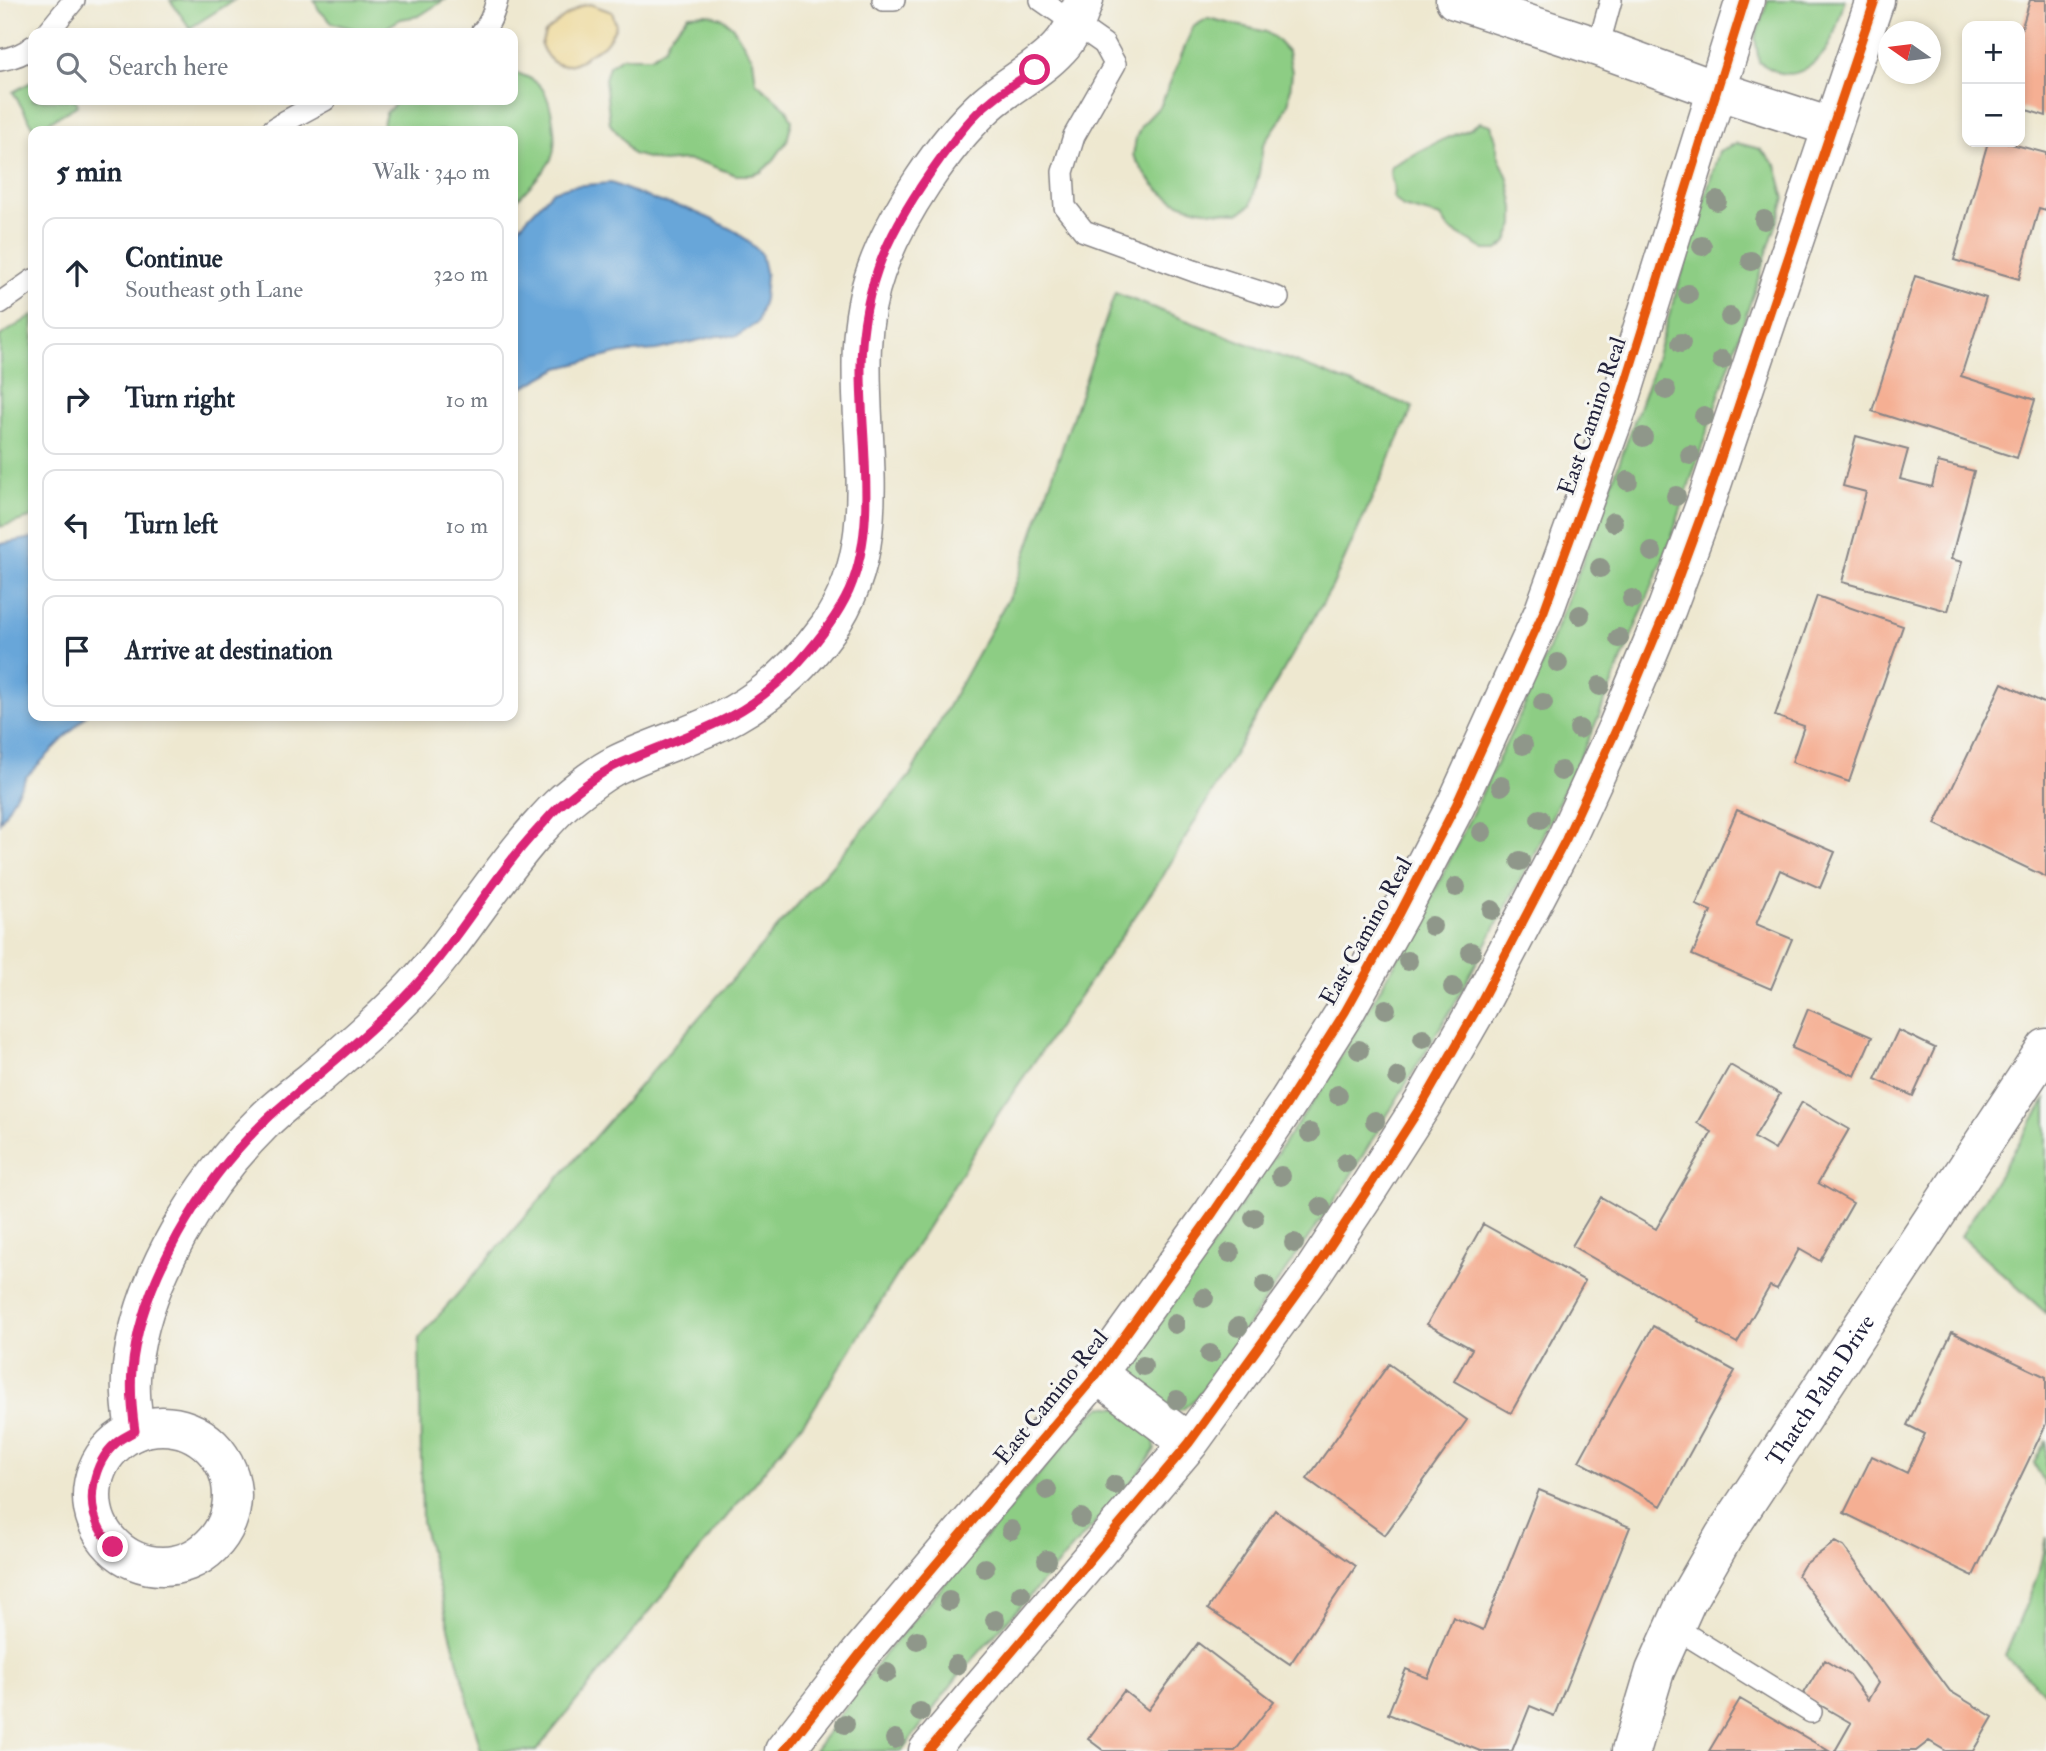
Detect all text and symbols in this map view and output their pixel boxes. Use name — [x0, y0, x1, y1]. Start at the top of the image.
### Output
north arrow — [1878, 21, 1941, 84]
map controls — [1962, 21, 2025, 147]
button: + — [1962, 21, 2025, 84]
search box — [28, 28, 518, 105]
icon: search — [52, 48, 90, 86]
text: Search here — [108, 51, 228, 83]
route start — [1019, 54, 1050, 85]
button: − — [1962, 84, 2025, 147]
text: 5 min — [56, 153, 122, 190]
text: Walk · 340 m — [372, 157, 490, 186]
text: Continue — [125, 243, 223, 275]
icon: ahead — [58, 254, 96, 292]
text: 320 m — [433, 259, 488, 288]
text: Southeast 9th Lane — [125, 275, 303, 304]
street label: East Camino Real — [1551, 333, 1633, 499]
icon: right — [58, 380, 96, 418]
text: Turn right — [125, 383, 235, 415]
text: 10 m — [445, 385, 488, 414]
icon: left — [58, 506, 96, 544]
text: Turn left — [125, 509, 218, 541]
text: 10 m — [445, 511, 488, 540]
icon: arrive — [58, 632, 96, 670]
text: Arrive at destination — [125, 635, 333, 667]
street label: East Camino Real — [1313, 852, 1419, 1010]
street label: Thatch Palm Drive — [1760, 1308, 1881, 1472]
street label: East Camino Real — [988, 1324, 1114, 1470]
route end — [97, 1531, 128, 1562]

